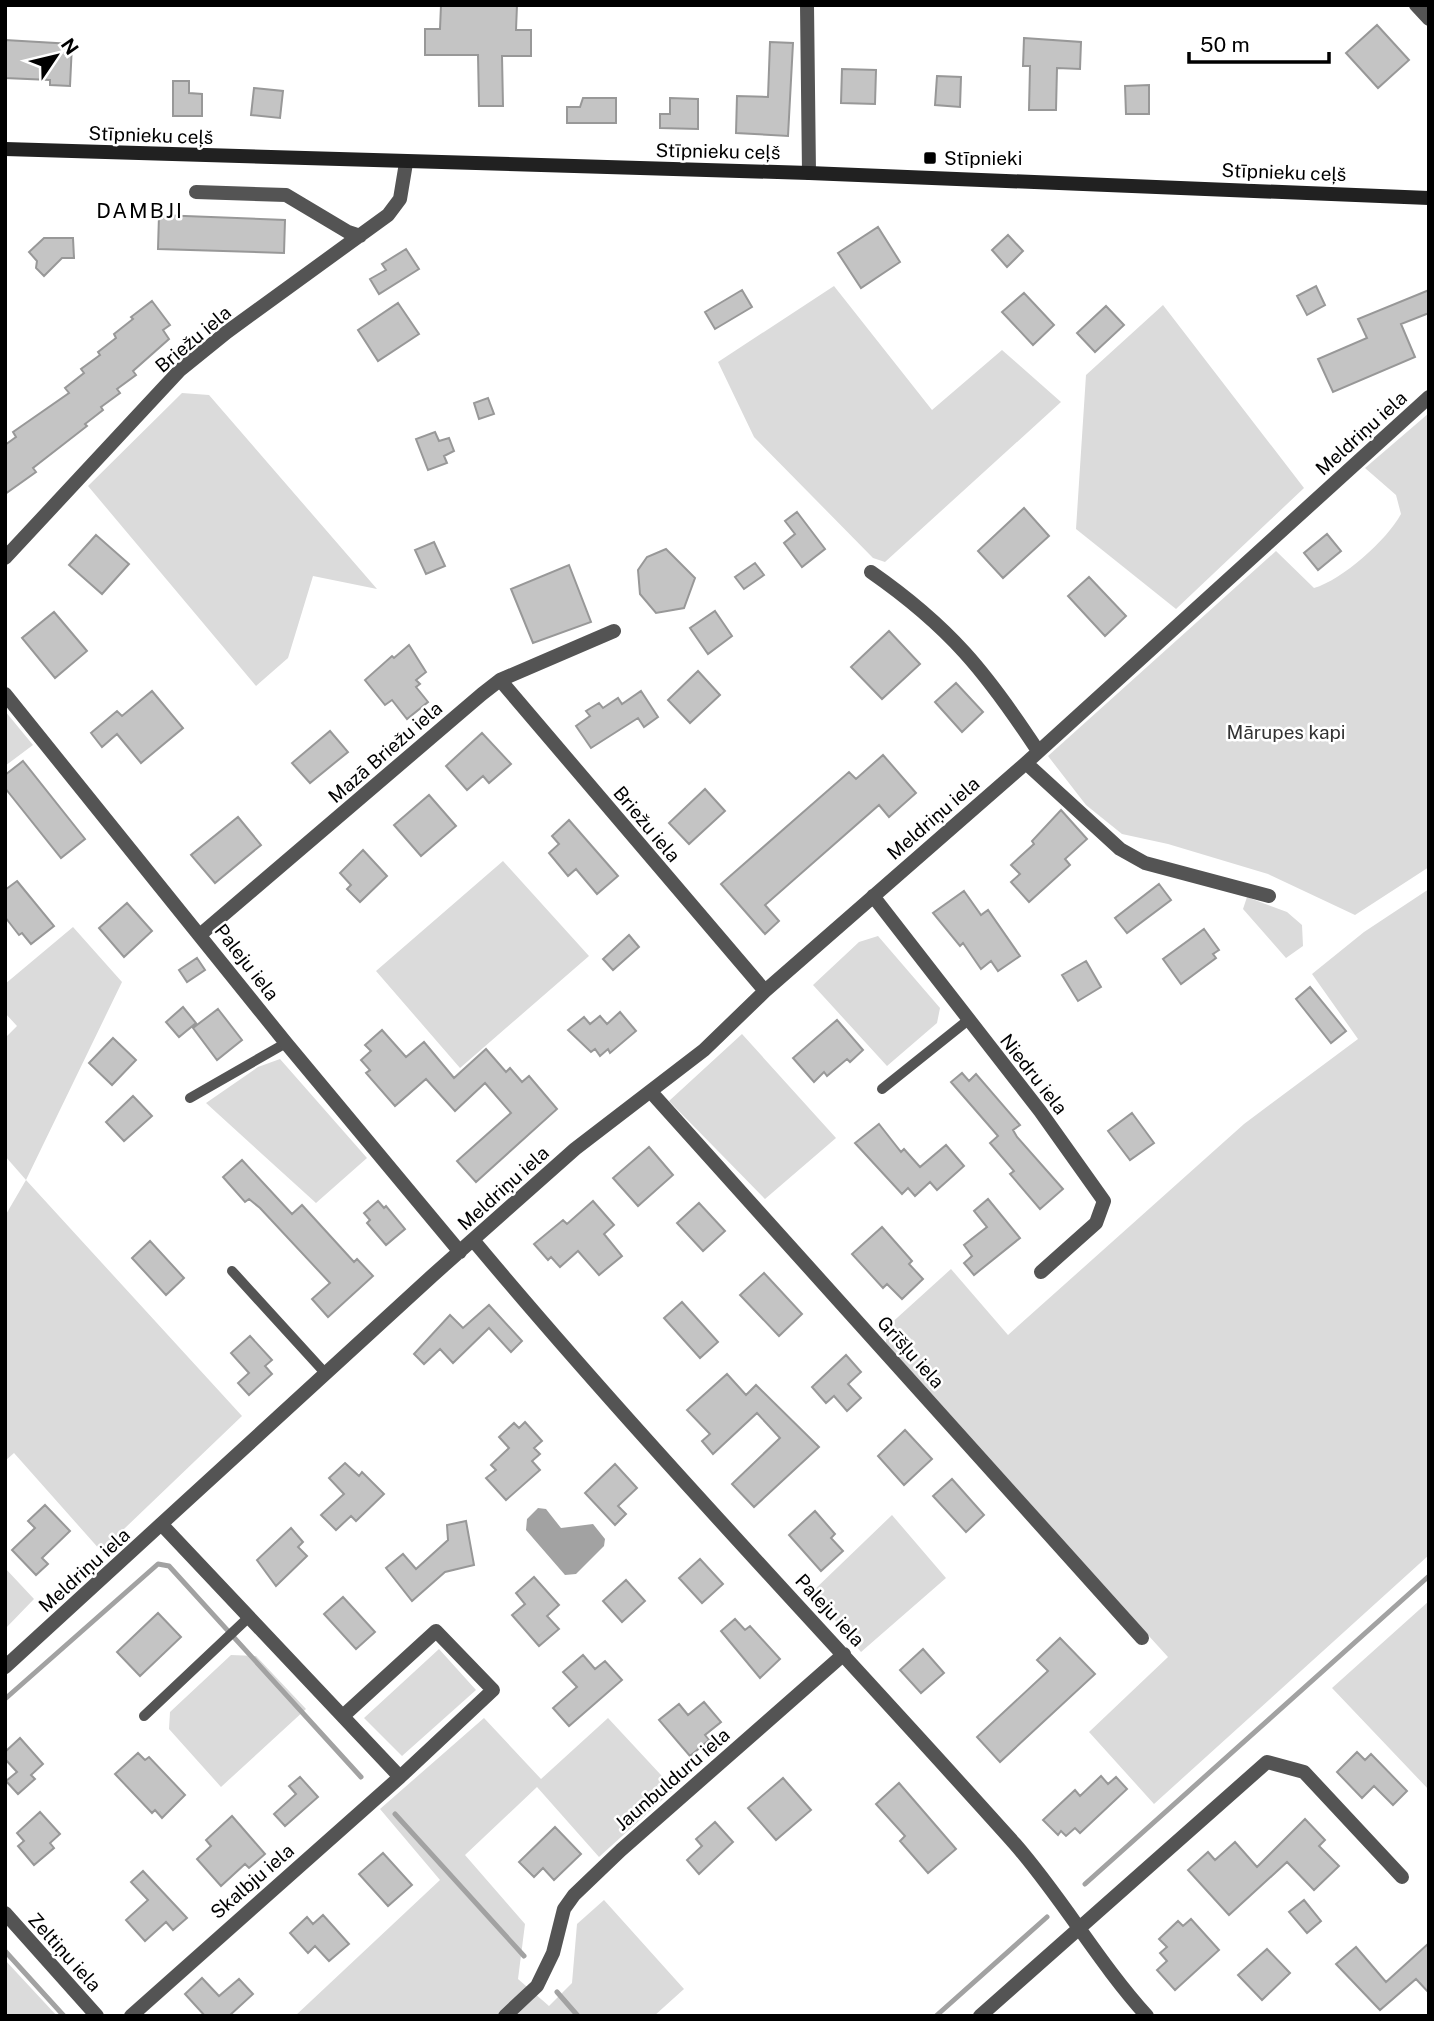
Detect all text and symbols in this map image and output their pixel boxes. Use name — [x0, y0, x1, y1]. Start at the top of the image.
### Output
north arrow — [21, 21, 91, 91]
scale bar — [1189, 21, 1329, 65]
text: 50 m — [1200, 32, 1250, 57]
text: N — [57, 34, 83, 59]
street label: Stīpnieku ceļš — [88, 122, 214, 148]
street label: Stīpnieku ceļš — [655, 139, 781, 163]
place label: Stīpnieki — [944, 147, 1022, 169]
marker: Stīpnieki — [922, 150, 938, 166]
street label: Stīpnieku ceļš — [1221, 159, 1347, 185]
district label: DAMBJI — [96, 198, 184, 223]
street label: Briežu iela — [151, 301, 235, 377]
street label: Meldriņu iela — [1311, 386, 1411, 480]
street label: Mazā Briežu iela — [324, 697, 446, 807]
park label: Mārupes kapi — [1227, 721, 1345, 743]
street label: Meldriņu iela — [882, 772, 984, 864]
street label: Briežu iela — [609, 782, 685, 866]
street label: Paleju iela — [210, 919, 284, 1005]
street label: Niedru iela — [996, 1029, 1072, 1119]
street label: Meldriņu iela — [453, 1141, 553, 1235]
street label: Grīšļu iela — [873, 1312, 949, 1392]
street label: Meldriņu iela — [34, 1523, 134, 1617]
street label: Paleju iela — [791, 1569, 869, 1651]
street label: Jaunbulduru iela — [610, 1723, 734, 1835]
street label: Skalbju iela — [206, 1839, 298, 1923]
street label: Zeltiņu iela — [24, 1908, 106, 1996]

